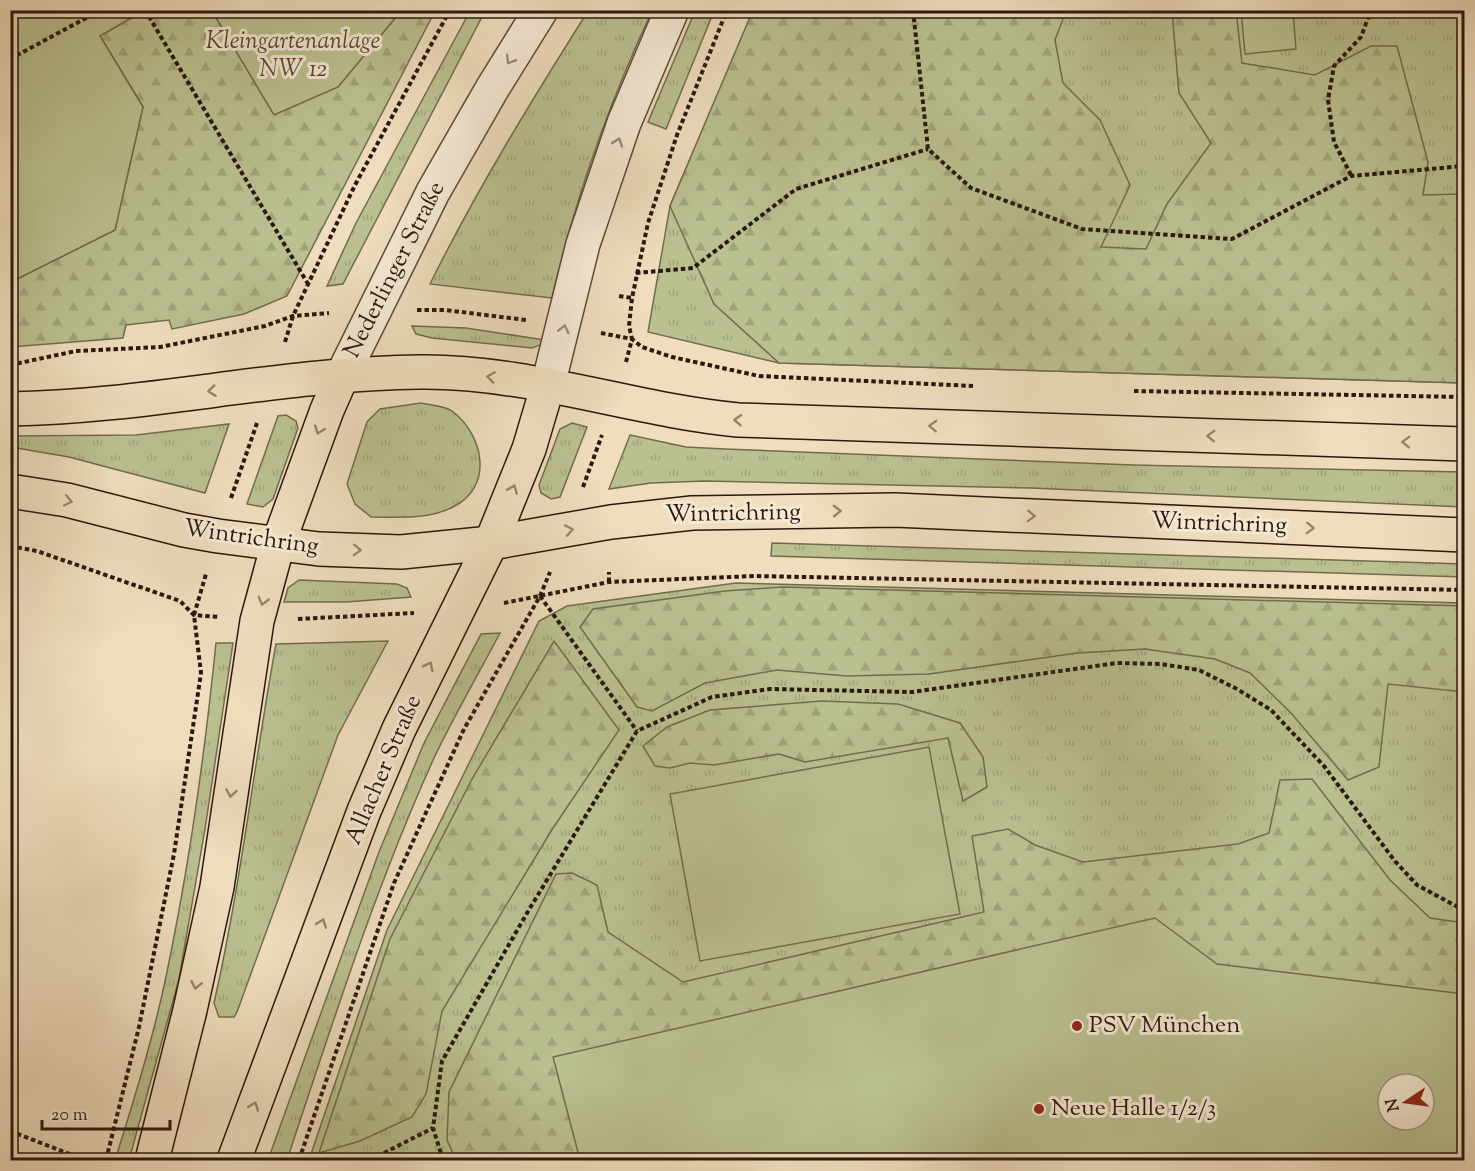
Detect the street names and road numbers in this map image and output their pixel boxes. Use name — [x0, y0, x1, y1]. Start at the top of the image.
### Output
street label: Nederlinger Straße — [336, 176, 454, 364]
street label: Wintrichring — [665, 496, 802, 532]
street label: Wintrichring — [1150, 505, 1288, 543]
street label: Wintrichring — [181, 512, 321, 564]
street label: Allacher Straße — [337, 690, 431, 850]

